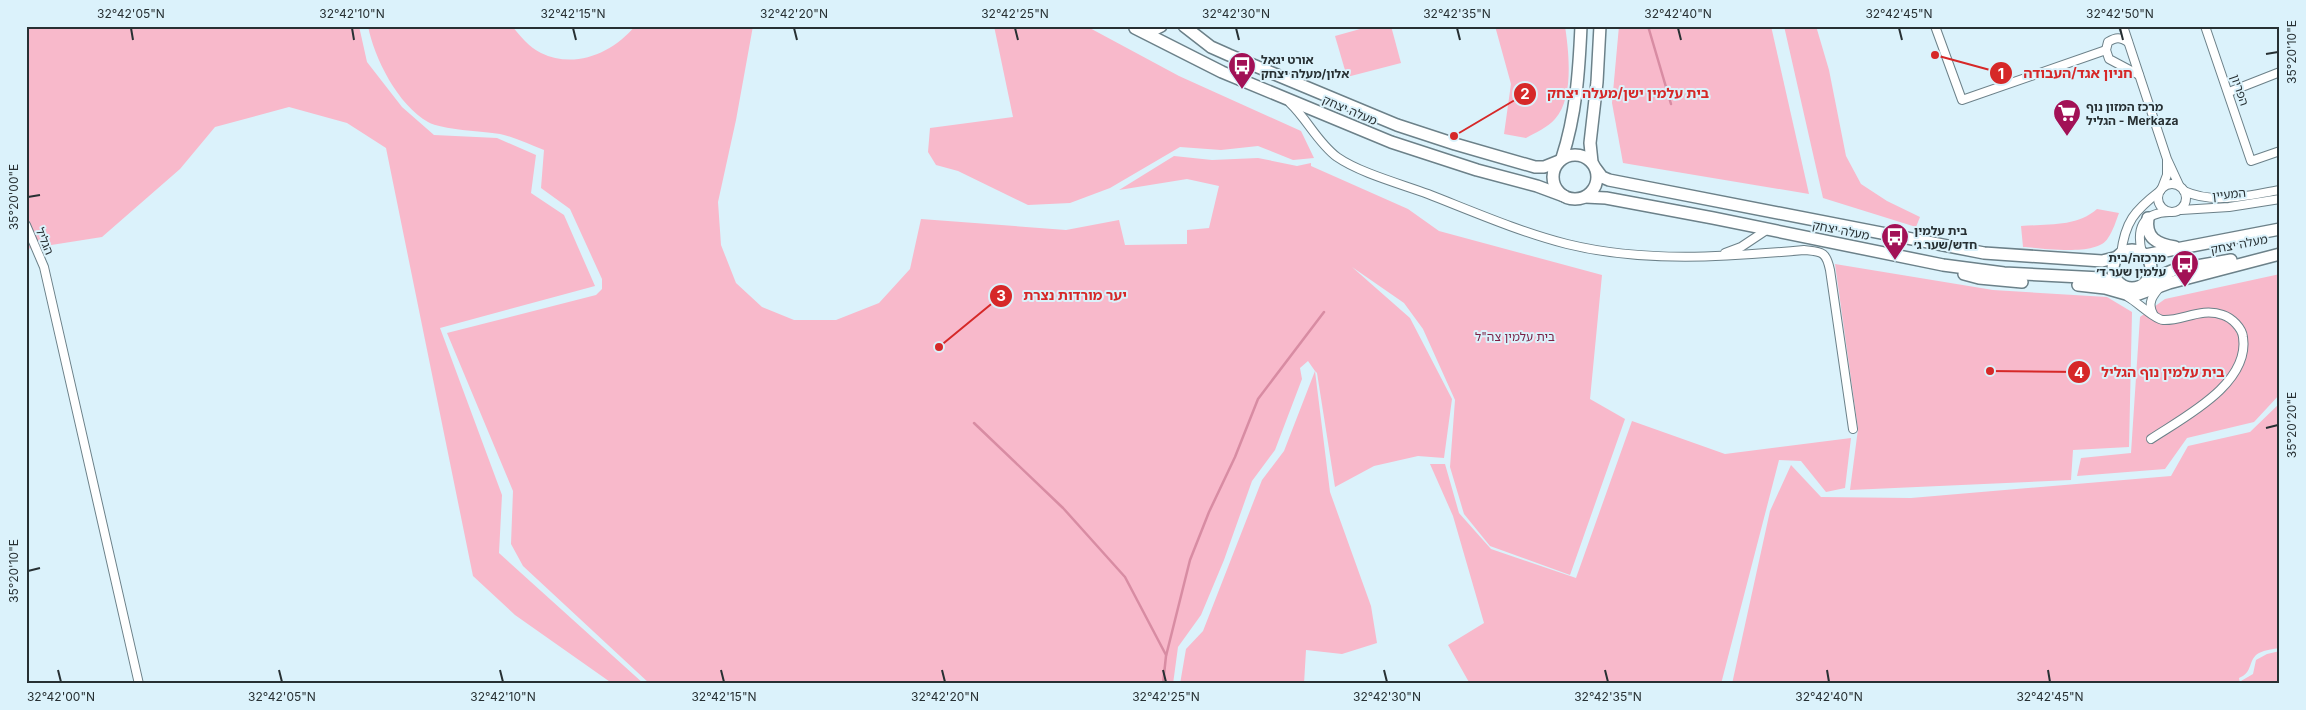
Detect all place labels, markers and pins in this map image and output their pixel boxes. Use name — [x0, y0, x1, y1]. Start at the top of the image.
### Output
bus stop icon: אורט יגאל אלון/מעלה יצחק — [1227, 51, 1257, 90]
place label: אורט יגאל אלון/מעלה יצחק — [1261, 52, 1349, 81]
callout: חניון אגד/העבודה — [1988, 59, 2143, 88]
callout: בית עלמין ישן/מעלה יצחק — [1512, 79, 1720, 108]
supermarket icon: מרכז המזון נוף הגליל - Merkaza — [2052, 98, 2082, 137]
place label: מרכז המזון נוף הגליל - Merkaza — [2086, 99, 2179, 128]
bus stop icon: בית עלמין חדש/שער ג׳ — [1880, 222, 1910, 261]
place label: בית עלמין חדש/שער ג׳ — [1914, 223, 1977, 252]
bus stop icon: מרכזה/בית עלמין שער ד׳ — [2170, 249, 2200, 288]
place label: מרכזה/בית עלמין שער ד׳ — [2096, 250, 2167, 279]
callout: יער מורדות נצרת — [989, 281, 1137, 310]
callout: בית עלמין נוף הגליל — [2066, 358, 2235, 387]

